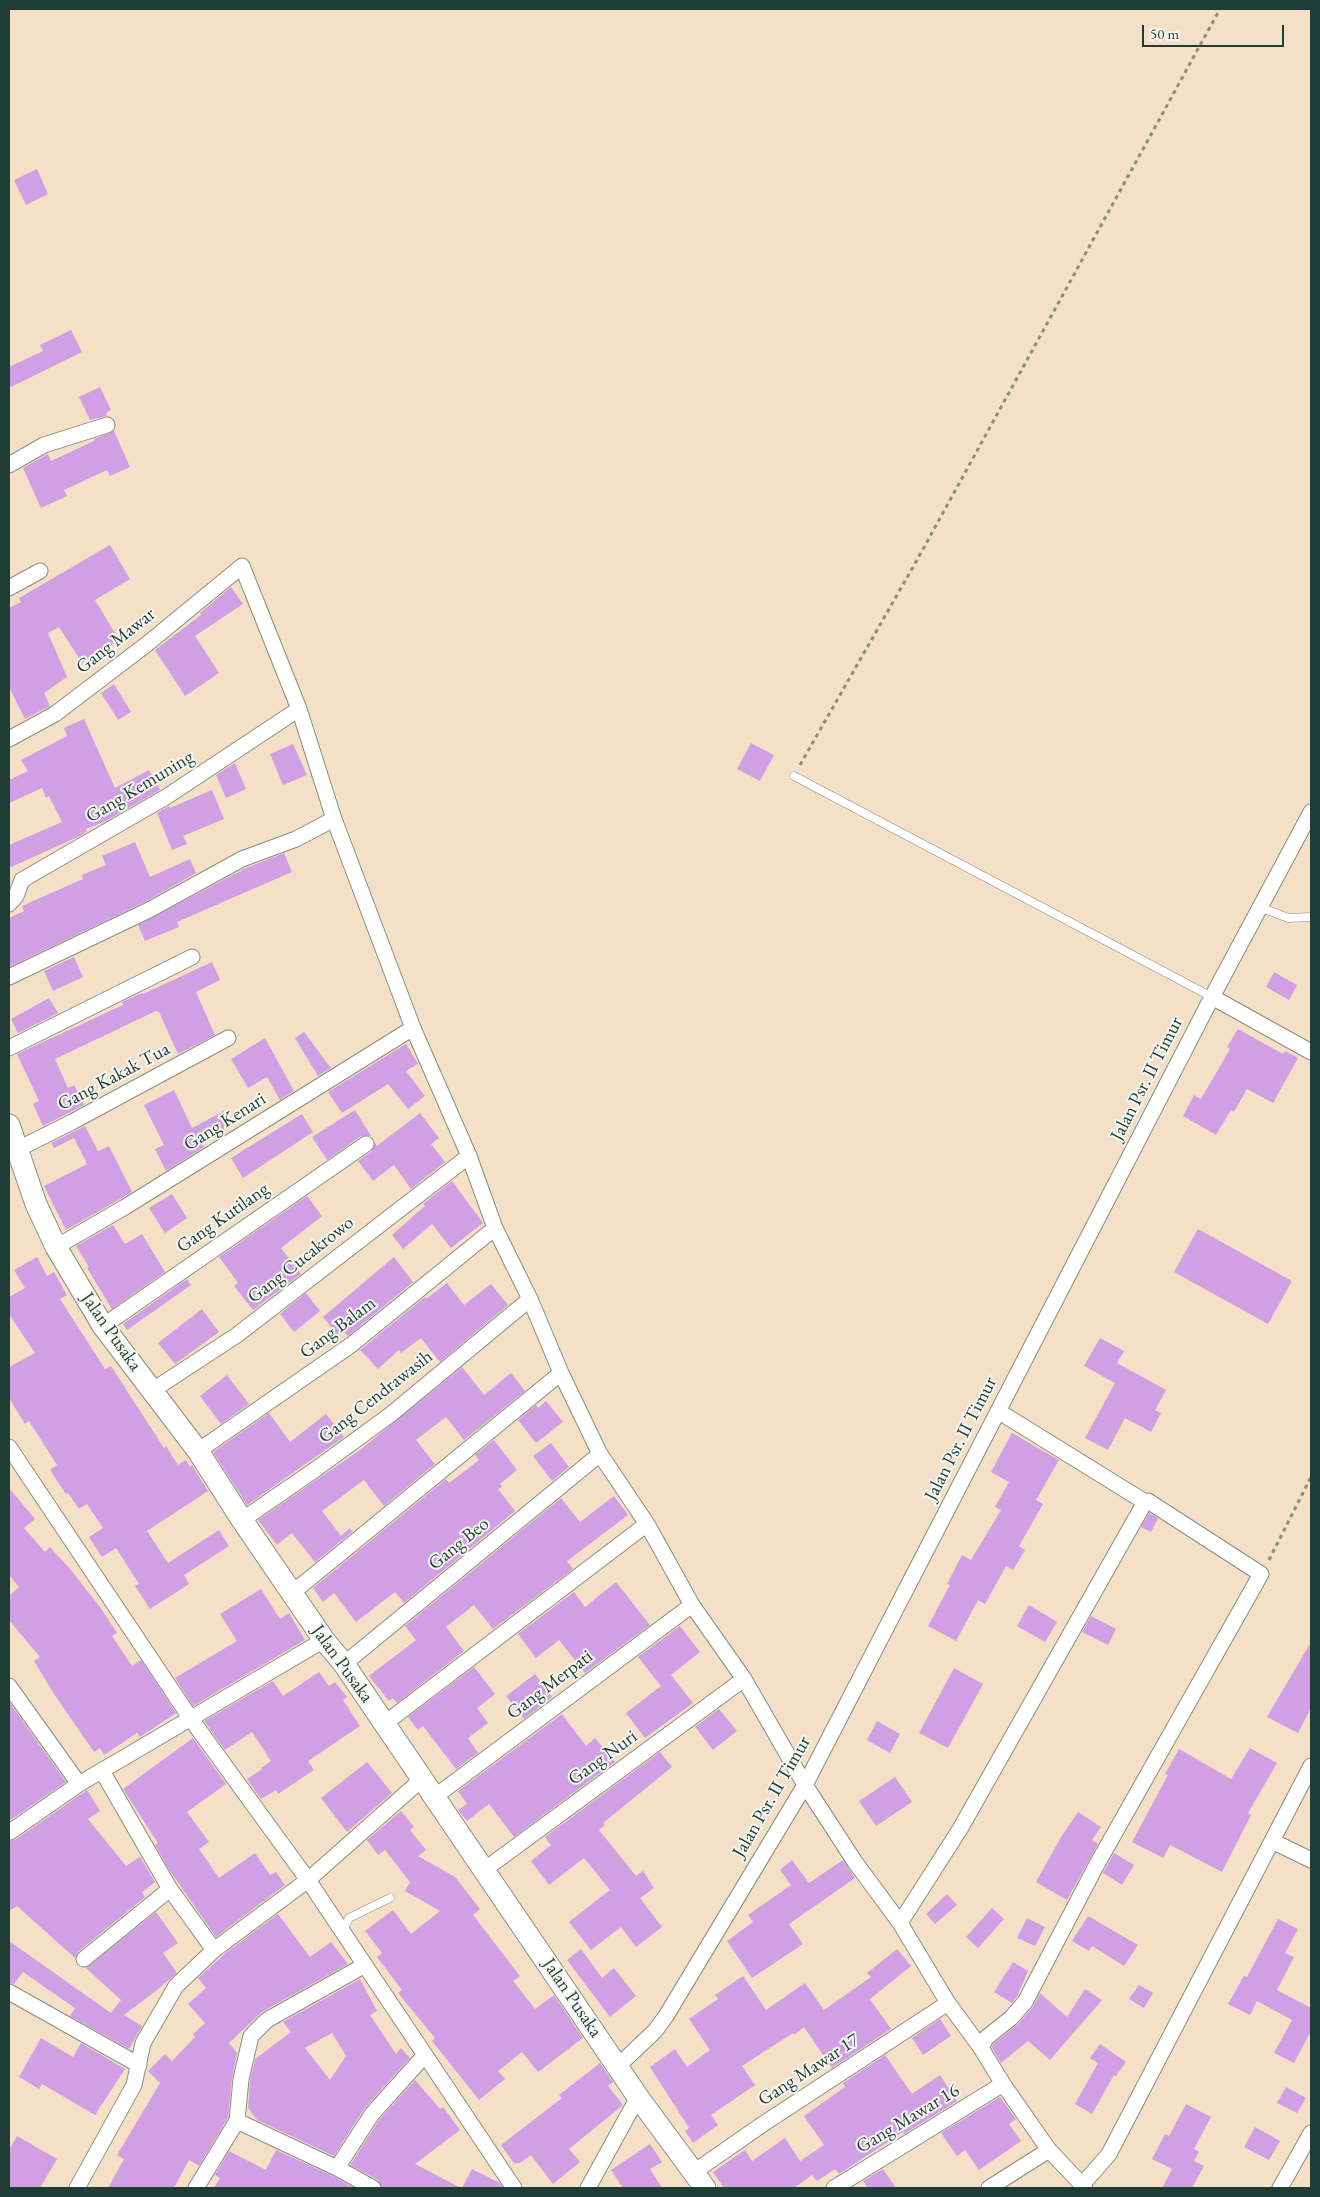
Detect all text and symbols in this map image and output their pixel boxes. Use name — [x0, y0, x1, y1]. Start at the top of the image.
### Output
scale bar — [1145, 15, 1288, 47]
text: 50 m — [1150, 24, 1179, 43]
street label: Gang Mawar — [72, 603, 160, 679]
street label: Gang Kemuning — [82, 746, 198, 828]
street label: Jalan Psr. II Timur — [1106, 1013, 1188, 1145]
street label: Gang Kakak Tua — [54, 1038, 174, 1116]
street label: Gang Kenari — [180, 1088, 270, 1156]
street label: Gang Kutilang — [172, 1178, 274, 1258]
street label: Gang Cucakrowo — [243, 1211, 359, 1309]
street label: Jalan Pusaka — [76, 1288, 146, 1376]
street label: Gang Balam — [296, 1292, 380, 1364]
street label: Gang Cendrawasih — [314, 1345, 438, 1449]
street label: Jalan Psr. II Timur — [920, 1373, 1002, 1505]
street label: Gang Beo — [424, 1513, 494, 1575]
street label: Jalan Pusaka — [306, 1621, 378, 1707]
street label: Gang Merpati — [503, 1645, 597, 1725]
street label: Gang Nuri — [564, 1725, 642, 1791]
street label: Jalan Psr. II Timur — [728, 1732, 816, 1862]
street label: Jalan Pusaka — [537, 1954, 607, 2042]
street label: Gang Mawar 17 — [754, 2029, 864, 2111]
street label: Gang Mawar 16 — [852, 2079, 964, 2159]

